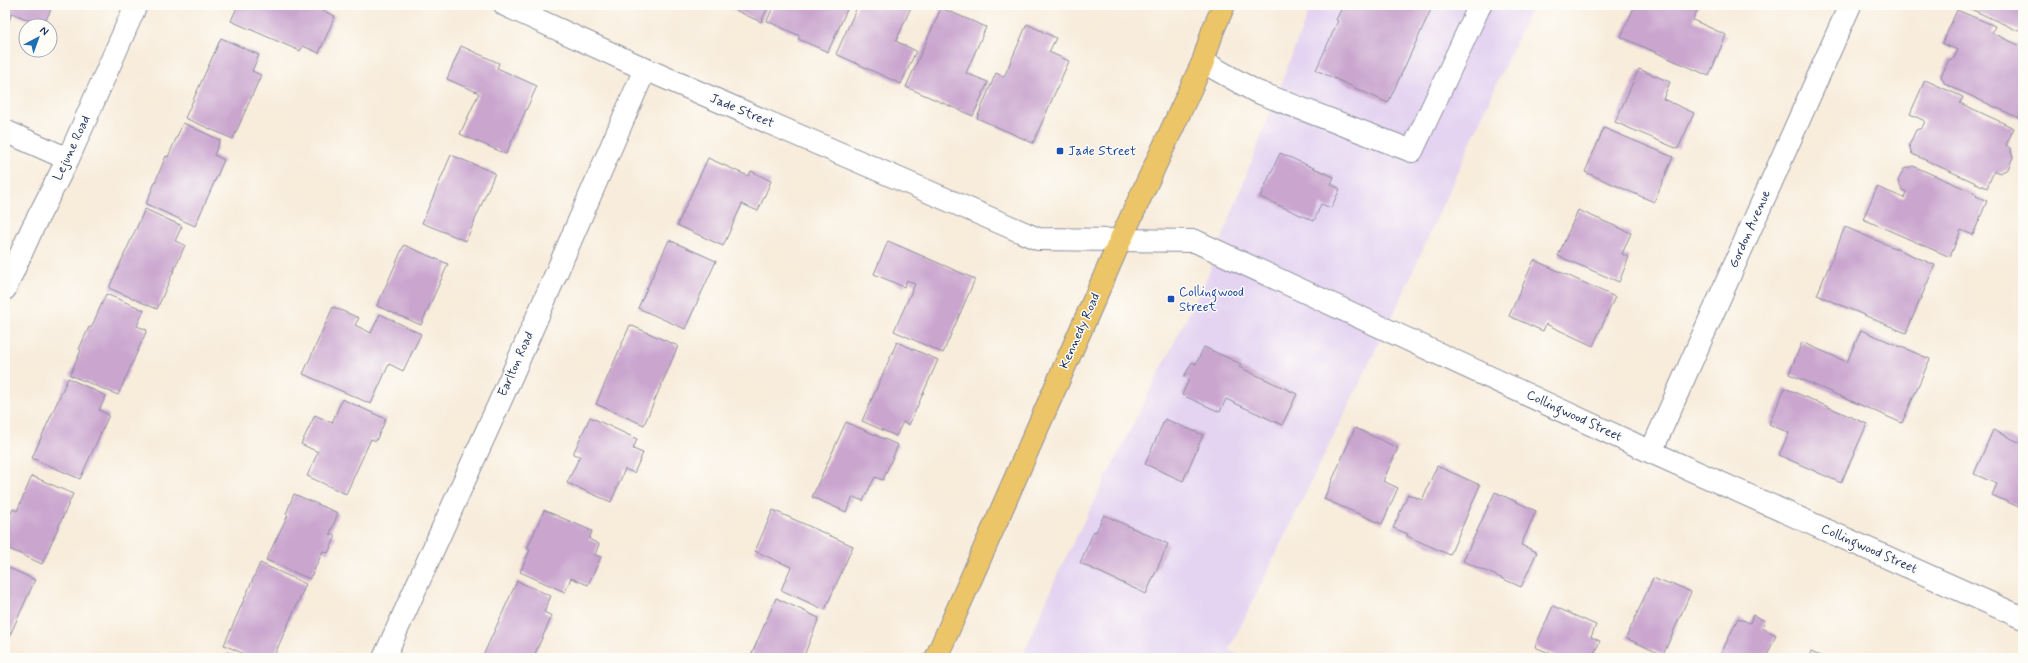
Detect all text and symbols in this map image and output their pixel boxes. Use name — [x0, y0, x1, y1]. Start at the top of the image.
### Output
north arrow — [18, 18, 58, 58]
text: N — [37, 24, 51, 39]
street label: Jade Street — [707, 90, 777, 132]
street label: Lejune Road — [49, 113, 95, 183]
place label: Jade Street — [1068, 143, 1136, 160]
marker: Jade Street — [1055, 146, 1065, 156]
street label: Gordon Avenue — [1725, 187, 1775, 271]
place label: Collingwood Street — [1179, 284, 1244, 316]
street label: Kennedy Road — [1056, 290, 1104, 372]
marker: Collingwood Street — [1166, 294, 1176, 304]
street label: Earlton Road — [494, 329, 538, 399]
street label: Collingwood Street — [1523, 386, 1625, 447]
street label: Collingwood Street — [1817, 520, 1920, 580]

